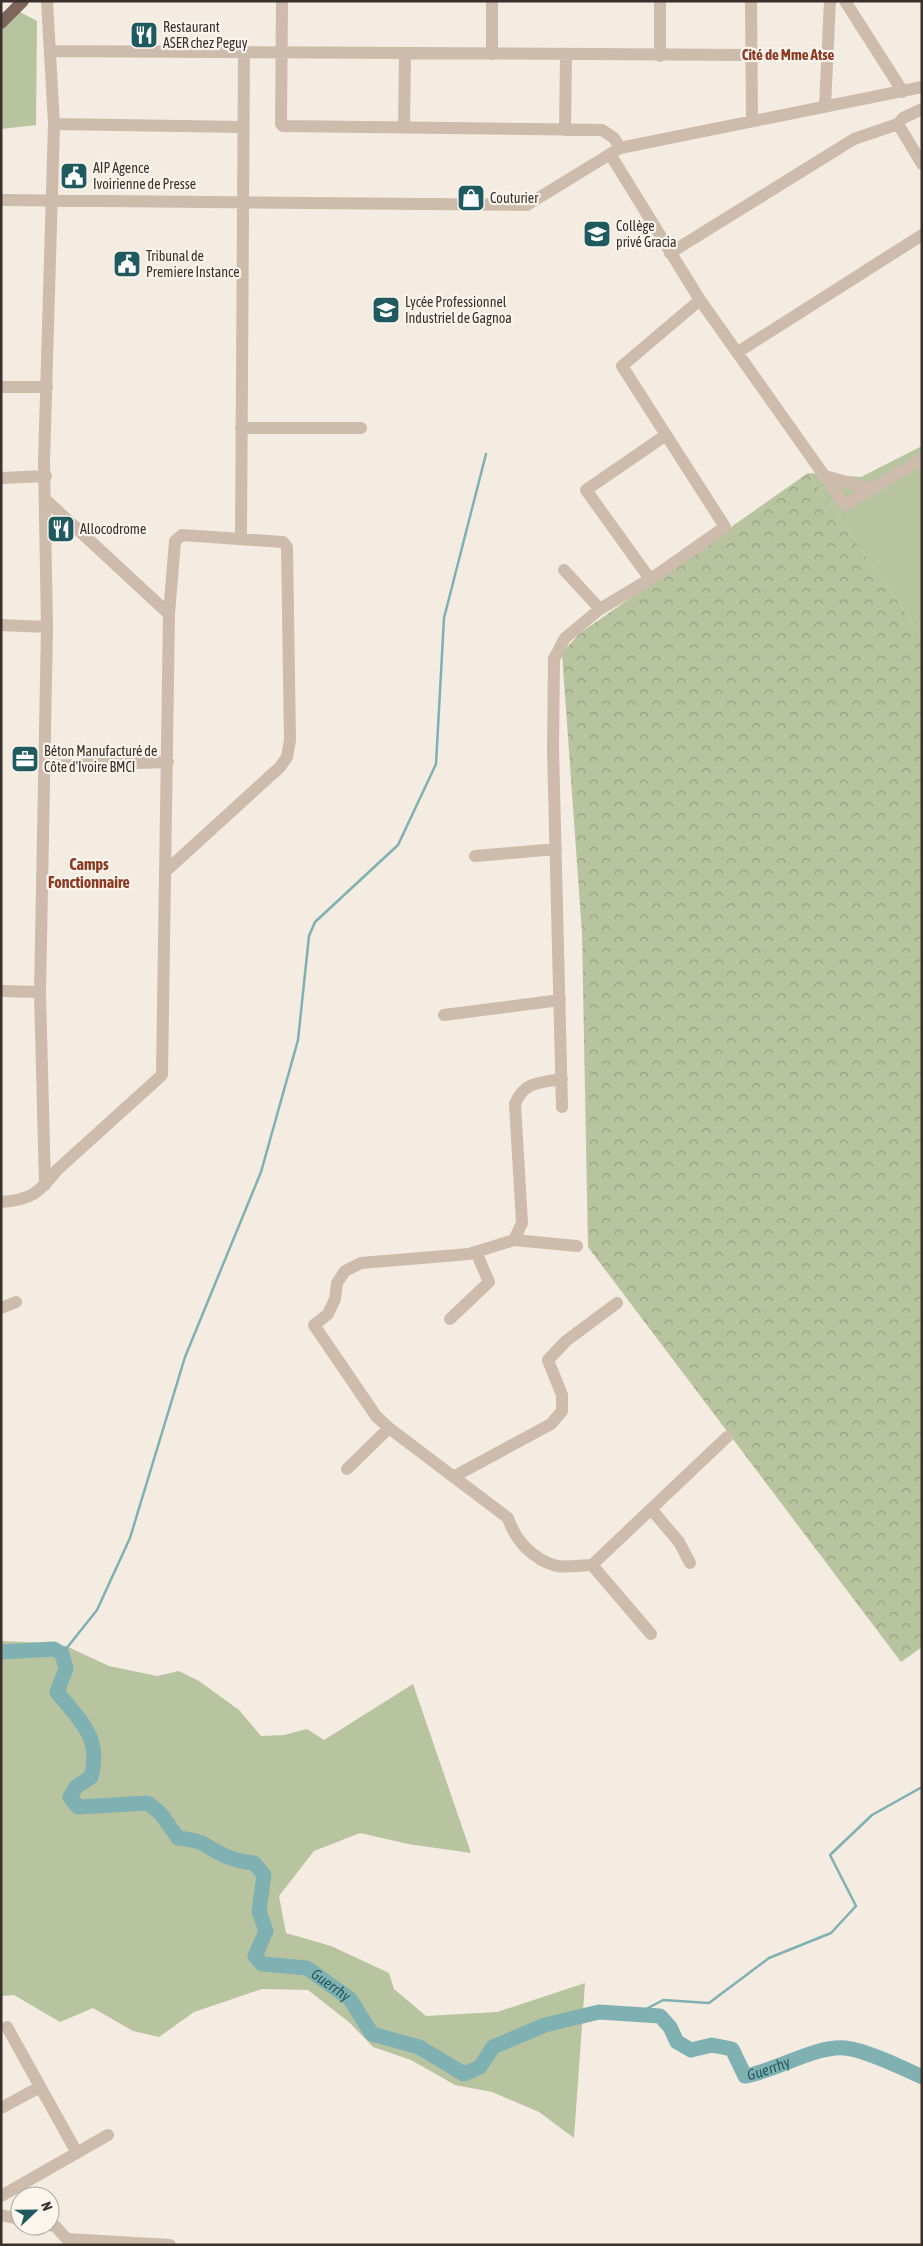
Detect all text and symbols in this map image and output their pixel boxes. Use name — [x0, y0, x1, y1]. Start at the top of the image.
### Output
place label: Restaurant ASER chez Peguy — [163, 19, 248, 51]
restaurant icon: Restaurant ASER chez Peguy — [129, 20, 159, 50]
district label: Cité de Mme Atse — [742, 46, 835, 63]
place label: AIP Agence Ivoirienne de Presse — [93, 160, 196, 192]
public building icon: AIP Agence Ivoirienne de Presse — [59, 161, 89, 191]
shop icon: Couturier — [456, 183, 486, 213]
place label: Couturier — [490, 190, 539, 206]
place label: Collège privé Gracia — [616, 218, 677, 250]
school or university icon: Collège privé Gracia — [582, 219, 612, 249]
place label: Tribunal de Premiere Instance — [146, 248, 240, 280]
public building icon: Tribunal de Premiere Instance — [112, 249, 142, 279]
place label: Lycée Professionnel Industriel de Gagnoa — [405, 294, 512, 326]
school or university icon: Lycée Professionnel Industriel de Gagnoa — [371, 295, 401, 325]
restaurant icon: Allocodrome — [46, 514, 76, 544]
place label: Allocodrome — [80, 521, 146, 537]
place label: Béton Manufacturé de Côte d'Ivoire BMCI — [44, 743, 157, 775]
office icon: Béton Manufacturé de Côte d'Ivoire BMCI — [10, 744, 40, 774]
district label: Camps Fonctionnaire — [48, 855, 130, 891]
water label: Guerrhy — [308, 1965, 355, 2005]
water label: Guerrhy — [745, 2053, 793, 2083]
north arrow — [10, 2186, 60, 2236]
text: N — [38, 2199, 56, 2213]

